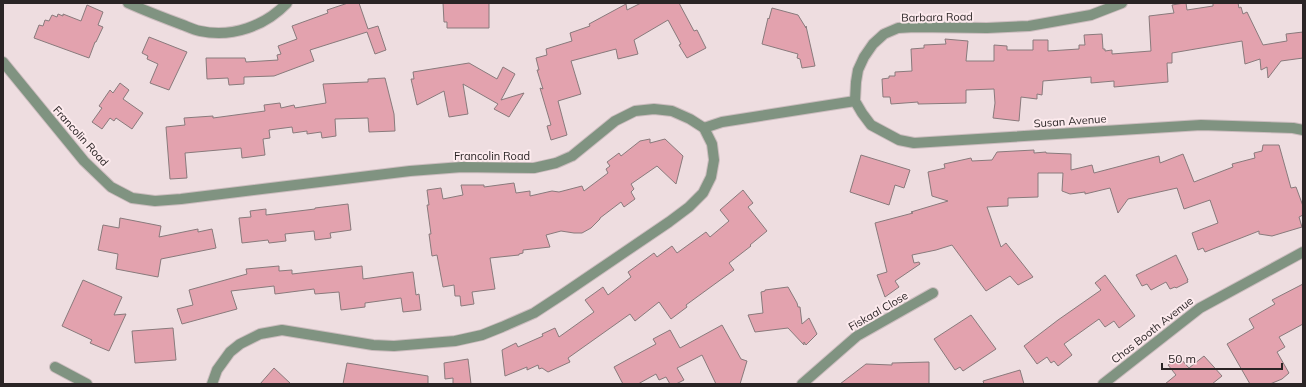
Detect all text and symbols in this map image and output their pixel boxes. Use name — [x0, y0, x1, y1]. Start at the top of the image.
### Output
street label: Barbara Road — [901, 9, 973, 25]
street label: Francolin Road — [50, 103, 112, 169]
street label: Susan Avenue — [1033, 111, 1107, 131]
street label: Francolin Road — [454, 149, 530, 163]
street label: Fiskaal Close — [846, 288, 910, 334]
street label: Chas Booth Avenue — [1108, 294, 1196, 366]
scale bar — [1162, 345, 1282, 371]
text: 50 m — [1168, 351, 1196, 366]

